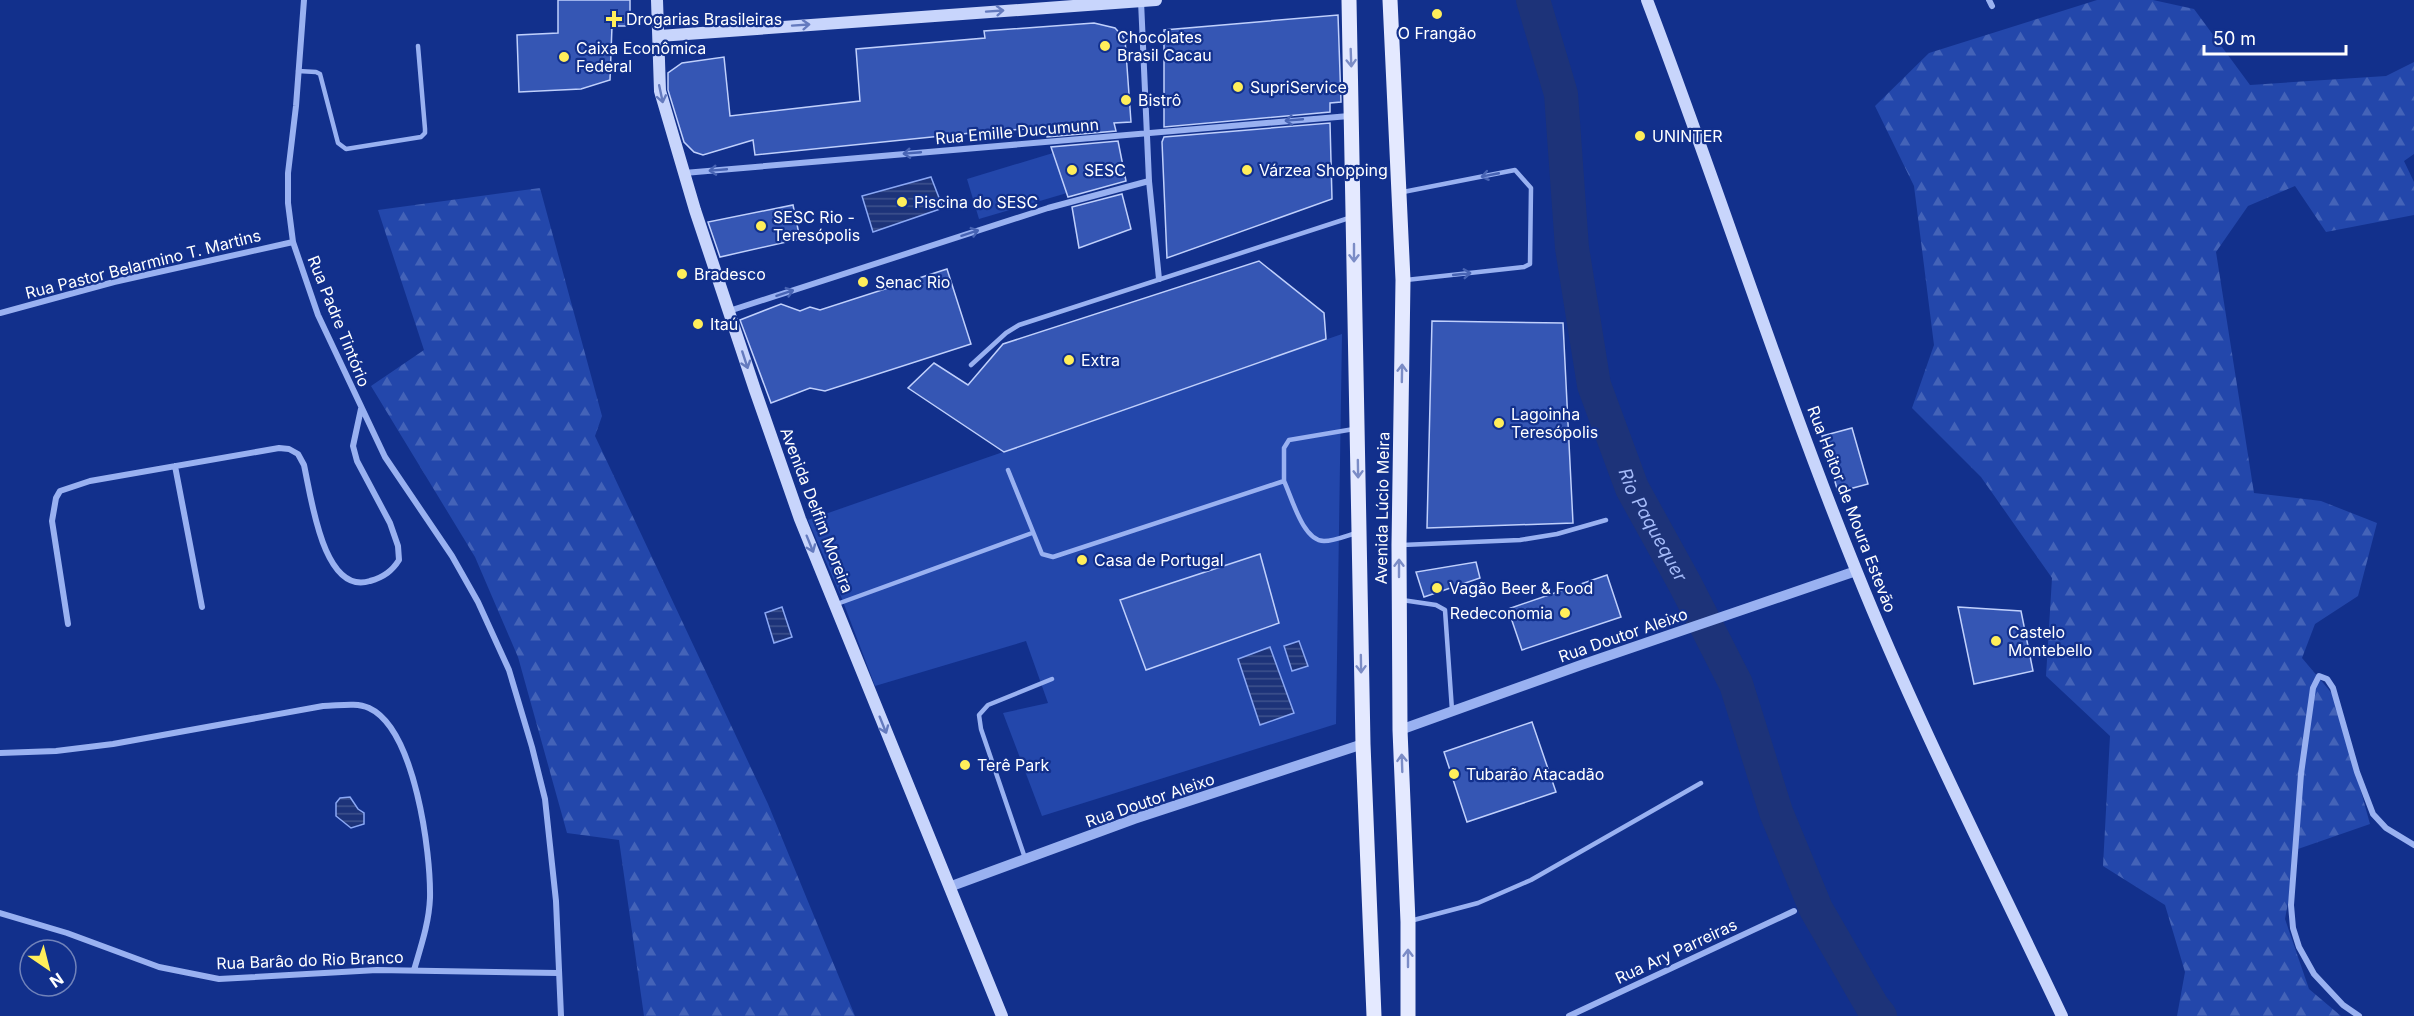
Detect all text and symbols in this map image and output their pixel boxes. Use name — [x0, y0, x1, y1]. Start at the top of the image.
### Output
one-way arrow — [985, 6, 1005, 17]
marker: O Frangão — [1430, 7, 1444, 21]
place label: Drogarias Brasileiras — [626, 9, 782, 29]
marker: Drogarias Brasileiras — [607, 12, 621, 26]
scale bar — [2204, 18, 2346, 56]
one-way arrow — [790, 20, 810, 31]
place label: O Frangão — [1398, 23, 1476, 43]
place label: Chocolates Brasil Cacau — [1117, 27, 1212, 65]
text: 50 m — [2213, 28, 2256, 49]
place label: Caixa Econômica Federal — [576, 38, 706, 76]
marker: Chocolates Brasil Cacau — [1098, 39, 1112, 53]
one-way arrow — [1345, 48, 1357, 68]
marker: Caixa Econômica Federal — [557, 50, 571, 64]
place label: SupriService — [1250, 77, 1347, 97]
marker: SupriService — [1231, 80, 1245, 94]
one-way arrow — [656, 84, 668, 103]
place label: Bistrô — [1138, 90, 1181, 110]
marker: Bistrô — [1119, 93, 1133, 107]
street label: Rua Emille Ducumunn — [934, 114, 1100, 148]
one-way arrow — [1285, 115, 1305, 126]
place label: UNINTER — [1652, 126, 1723, 146]
marker: UNINTER — [1633, 129, 1647, 143]
one-way arrow — [902, 148, 922, 159]
place label: SESC — [1084, 160, 1126, 180]
place label: Várzea Shopping — [1259, 160, 1388, 180]
marker: SESC — [1065, 163, 1079, 177]
marker: Várzea Shopping — [1240, 163, 1254, 177]
one-way arrow — [708, 165, 728, 176]
one-way arrow — [1481, 170, 1500, 181]
place label: Piscina do SESC — [914, 192, 1038, 212]
marker: Piscina do SESC — [895, 195, 909, 209]
place label: SESC Rio - Teresópolis — [773, 207, 860, 245]
marker: SESC Rio - Teresópolis — [754, 219, 768, 233]
street label: Rua Pastor Belarmino T. Martins — [23, 225, 263, 303]
one-way arrow — [960, 227, 979, 238]
one-way arrow — [1349, 243, 1360, 263]
street label: Rua Padre Tintório — [304, 252, 374, 390]
place label: Bradesco — [694, 264, 766, 284]
marker: Bradesco — [675, 267, 689, 281]
one-way arrow — [1451, 268, 1471, 279]
place label: Senac Rio — [875, 272, 950, 292]
marker: Senac Rio — [856, 275, 870, 289]
one-way arrow — [775, 287, 794, 298]
place label: Itaú — [710, 314, 738, 334]
marker: Itaú — [691, 317, 705, 331]
one-way arrow — [740, 350, 751, 369]
place label: Extra — [1081, 350, 1120, 370]
marker: Extra — [1062, 353, 1076, 367]
one-way arrow — [1396, 363, 1408, 383]
street label: Rua Heitor de Moura Estevão — [1803, 403, 1901, 615]
place label: Lagoinha Teresópolis — [1511, 404, 1598, 442]
marker: Lagoinha Teresópolis — [1492, 416, 1506, 430]
street label: Avenida Delfim Moreira — [776, 424, 858, 596]
street label: Avenida Lúcio Meira — [1371, 431, 1393, 585]
one-way arrow — [1352, 459, 1363, 479]
water label: Rio Paquequer — [1615, 465, 1692, 586]
one-way arrow — [805, 534, 816, 553]
place label: Casa de Portugal — [1094, 550, 1224, 570]
marker: Casa de Portugal — [1075, 553, 1089, 567]
one-way arrow — [1393, 558, 1405, 578]
place label: Vagão Beer & Food — [1449, 578, 1593, 598]
marker: Vagão Beer & Food — [1430, 581, 1444, 595]
place label: Redeconomia — [1450, 603, 1553, 623]
street label: Rua Doutor Aleixo — [1556, 604, 1690, 666]
marker: Redeconomia — [1558, 606, 1572, 620]
place label: Castelo Montebello — [2008, 622, 2092, 660]
marker: Castelo Montebello — [1989, 634, 2003, 648]
one-way arrow — [1356, 654, 1367, 674]
one-way arrow — [878, 715, 889, 733]
one-way arrow — [1396, 753, 1407, 773]
place label: Terê Park — [977, 755, 1049, 775]
marker: Terê Park — [958, 758, 972, 772]
place label: Tubarão Atacadão — [1466, 764, 1604, 784]
marker: Tubarão Atacadão — [1447, 767, 1461, 781]
street label: Rua Doutor Aleixo — [1083, 769, 1217, 831]
street label: Rua Ary Parreiras — [1612, 914, 1740, 988]
north arrow — [18, 938, 78, 998]
street label: Rua Barâo do Rio Branco — [216, 947, 404, 973]
one-way arrow — [1402, 948, 1414, 968]
text: N — [46, 969, 67, 992]

